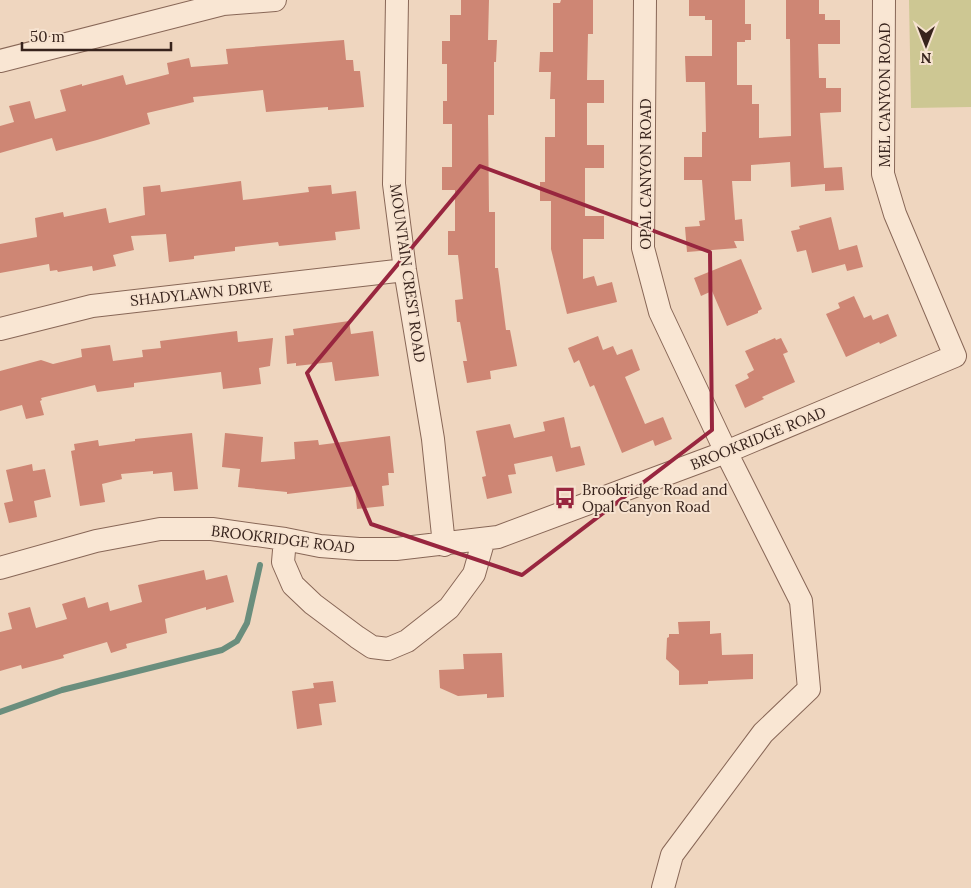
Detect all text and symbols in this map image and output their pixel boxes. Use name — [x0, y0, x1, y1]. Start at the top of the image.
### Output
scale bar — [22, 20, 171, 52]
north arrow — [901, 20, 951, 70]
street label: MEL CANYON ROAD — [875, 23, 894, 167]
text: 50 m — [30, 27, 65, 46]
text: N — [920, 49, 931, 67]
street label: OPAL CANYON ROAD — [636, 98, 655, 250]
street label: MOUNTAIN CREST ROAD — [386, 182, 430, 364]
street label: SHADYLAWN DRIVE — [129, 276, 273, 310]
street label: BROOKRIDGE ROAD — [687, 402, 829, 474]
place label: Brookridge Road and Opal Canyon Road — [582, 480, 728, 516]
bus stop icon: Brookridge Road and Opal Canyon Road — [552, 485, 578, 511]
street label: BROOKRIDGE ROAD — [210, 521, 356, 557]

